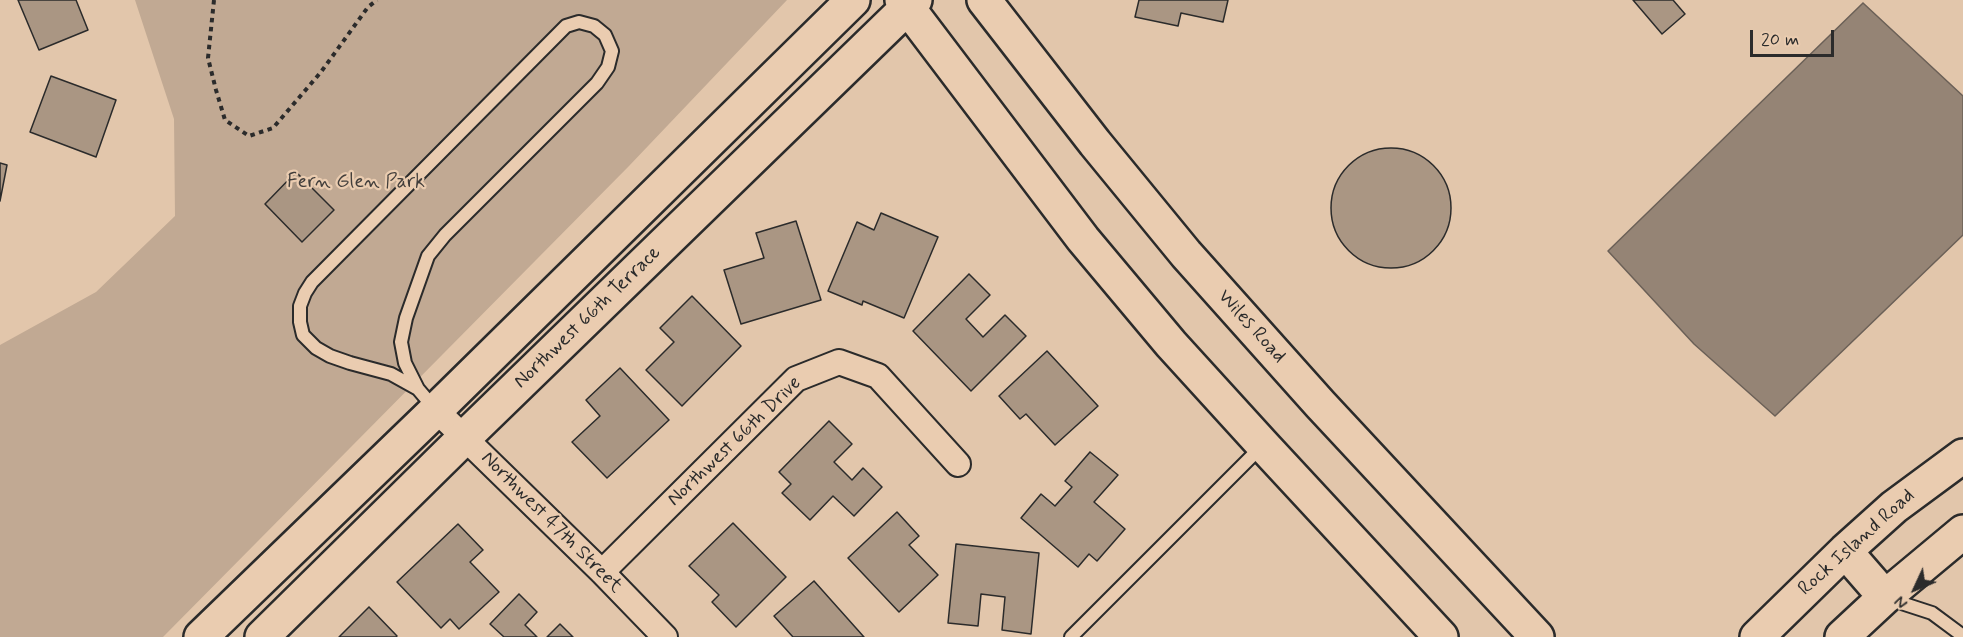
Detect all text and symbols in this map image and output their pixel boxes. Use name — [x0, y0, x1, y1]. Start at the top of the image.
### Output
scale bar — [1753, 18, 1837, 56]
text: 20 m — [1761, 28, 1799, 52]
park label: Fern Glen Park — [287, 171, 425, 195]
street label: Northwest 66th Terrace — [510, 242, 666, 394]
street label: Wiles Road — [1212, 285, 1290, 369]
street label: Northwest 66th Drive — [663, 372, 807, 512]
street label: Northwest 47th Street — [475, 447, 627, 599]
street label: Rock Island Road — [1794, 484, 1920, 602]
north arrow — [1885, 559, 1945, 619]
text: N — [1890, 591, 1913, 613]

